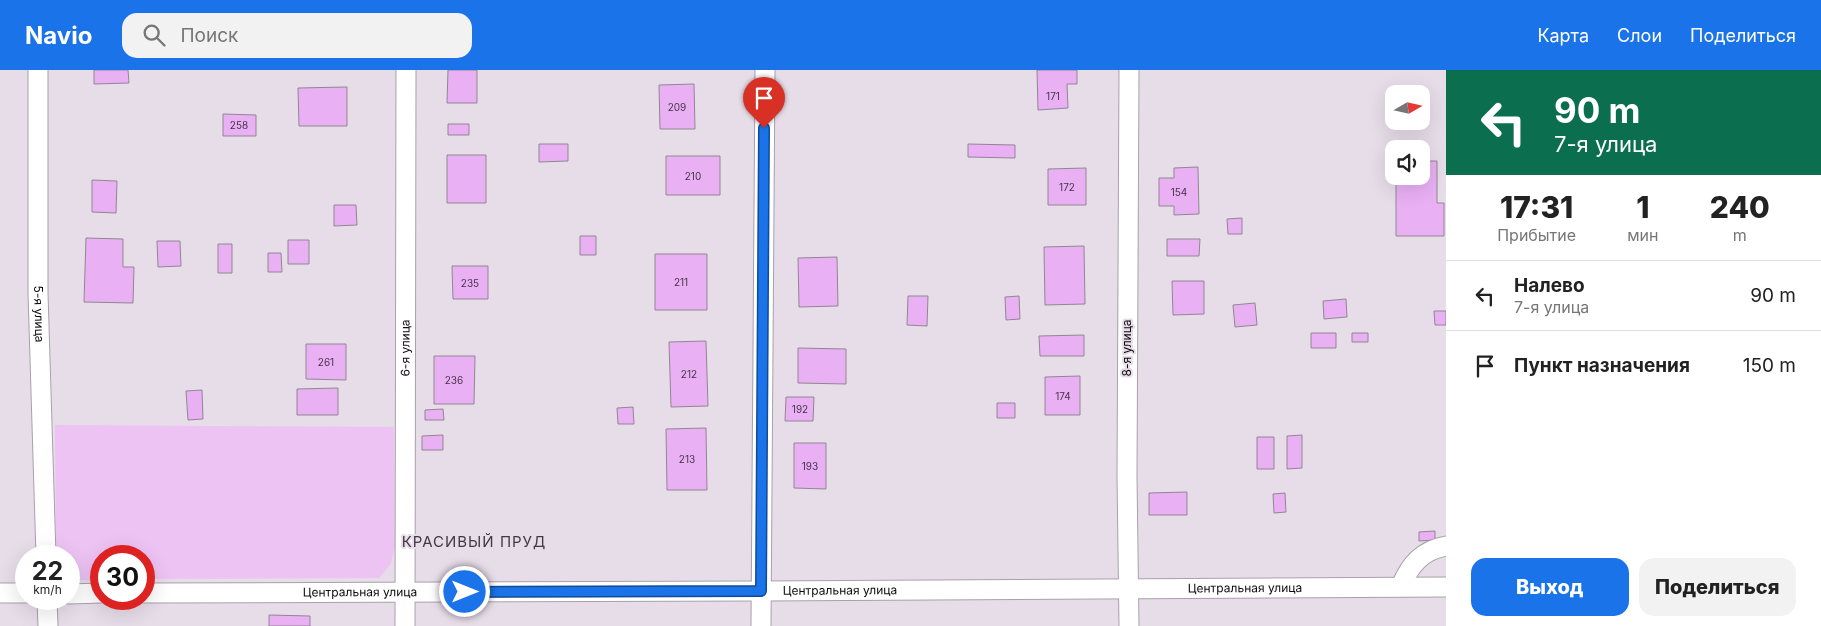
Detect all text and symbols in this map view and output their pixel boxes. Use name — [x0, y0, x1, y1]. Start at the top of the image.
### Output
search box — [122, 13, 472, 58]
text: Navio — [25, 21, 92, 50]
icon: search — [140, 21, 168, 49]
text: Поиск — [180, 24, 238, 47]
text: Карта — [1537, 25, 1589, 46]
text: Слои — [1617, 25, 1662, 46]
text: Поделиться — [1690, 25, 1796, 46]
pin — [743, 77, 785, 128]
icon: arrive — [750, 84, 778, 112]
north arrow — [1385, 85, 1430, 130]
map controls — [1385, 85, 1430, 185]
text: 90 m — [1554, 89, 1641, 131]
house number: 171 — [1046, 90, 1060, 102]
icon: left — [1471, 90, 1536, 155]
house number: 209 — [668, 101, 686, 113]
house number: 258 — [230, 119, 248, 131]
text: 7-я улица — [1554, 131, 1657, 157]
button: sound — [1385, 140, 1430, 185]
house number: 210 — [685, 170, 701, 182]
house number: 172 — [1059, 181, 1075, 193]
house number: 154 — [1171, 186, 1187, 198]
text: 17:31 — [1500, 189, 1573, 225]
text: 1 — [1636, 189, 1650, 225]
text: 240 — [1710, 189, 1770, 225]
text: Прибытие — [1497, 225, 1576, 245]
text: мин — [1627, 225, 1659, 245]
text: m — [1733, 225, 1747, 245]
text: Налево — [1514, 274, 1585, 297]
house number: 211 — [674, 276, 688, 288]
house number: 235 — [461, 277, 479, 289]
icon: left — [1471, 282, 1499, 310]
text: 90 m — [1750, 284, 1796, 307]
street label: 5-я улица — [31, 286, 48, 343]
text: 7-я улица — [1514, 297, 1589, 317]
street label: 6-я улица — [397, 319, 413, 377]
street label: 8-я улица — [1119, 319, 1134, 377]
icon: arrive — [1471, 352, 1499, 380]
text: Пункт назначения — [1514, 354, 1690, 377]
text: 150 m — [1743, 354, 1796, 377]
house number: 261 — [318, 356, 334, 368]
house number: 212 — [681, 368, 697, 380]
house number: 236 — [445, 374, 463, 386]
house number: 174 — [1055, 390, 1071, 402]
house number: 192 — [792, 403, 808, 415]
house number: 213 — [679, 453, 695, 465]
house number: 193 — [802, 460, 818, 472]
district label: КРАСИВЫЙ ПРУД — [402, 532, 546, 551]
speed limit sign: 30 — [90, 545, 155, 610]
text: 22 — [32, 556, 63, 586]
button: Выход — [1471, 558, 1629, 616]
button: Поделиться — [1639, 558, 1796, 616]
position arrow — [438, 565, 490, 617]
street label: Центральная улица — [1188, 580, 1302, 596]
text: km/h — [33, 582, 62, 597]
street label: Центральная улица — [783, 582, 897, 598]
street label: Центральная улица — [303, 584, 417, 599]

